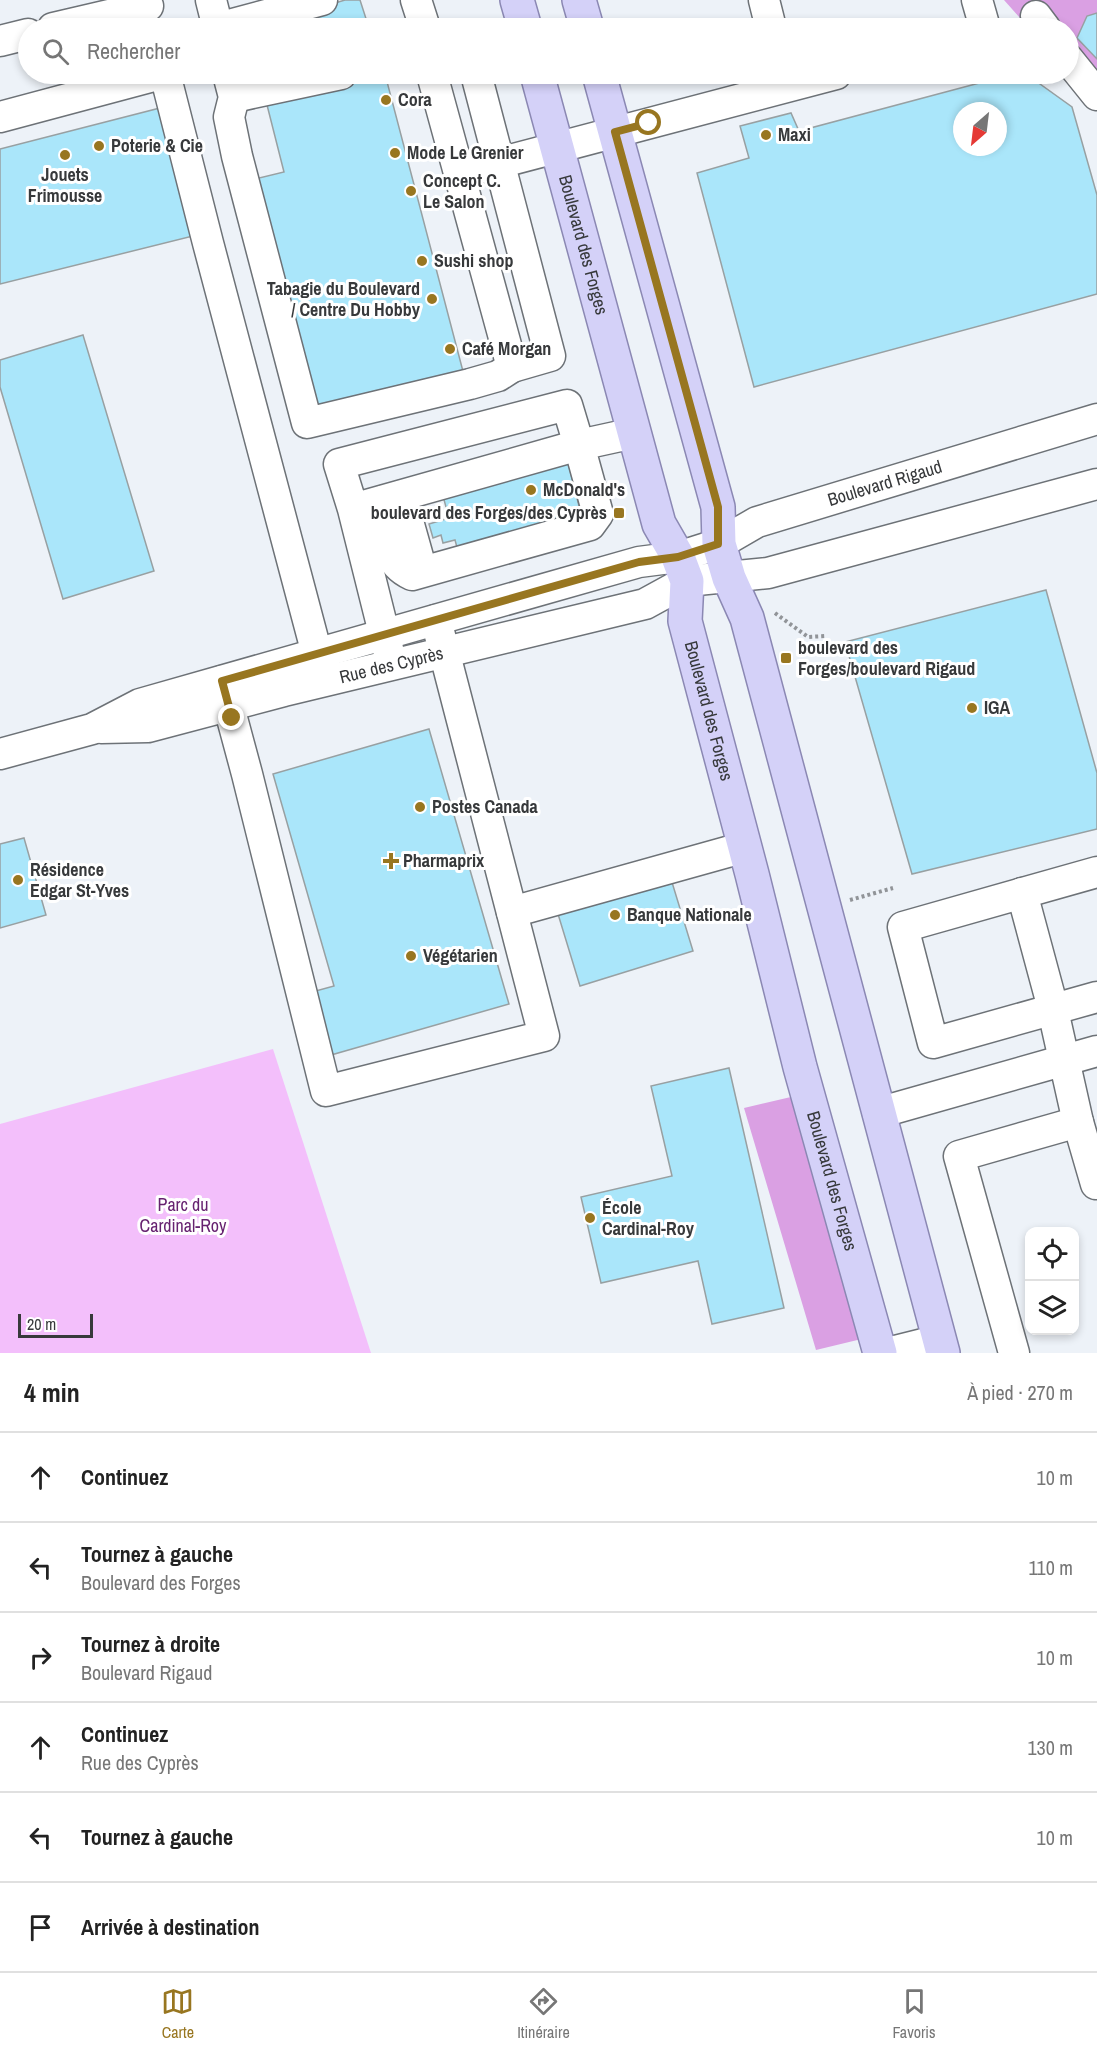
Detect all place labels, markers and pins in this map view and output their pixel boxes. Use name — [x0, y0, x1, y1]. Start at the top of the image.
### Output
place label: Cora — [398, 87, 432, 112]
marker: Cora — [379, 93, 393, 107]
place label: Maxi — [778, 122, 811, 147]
marker: Maxi — [759, 128, 773, 142]
place label: Poterie & Cie — [111, 133, 203, 158]
marker: Poterie & Cie — [92, 139, 106, 153]
place label: Mode Le Grenier — [407, 140, 524, 165]
marker: Mode Le Grenier — [388, 146, 402, 160]
marker: Jouets Frimousse — [58, 148, 72, 162]
place label: Jouets Frimousse — [28, 162, 102, 208]
place label: Concept C. Le Salon — [423, 168, 501, 214]
marker: Concept C. Le Salon — [404, 184, 418, 198]
place label: Sushi shop — [434, 248, 514, 273]
marker: Sushi shop — [415, 254, 429, 268]
place label: Tabagie du Boulevard / Centre Du Hobby — [267, 276, 421, 322]
marker: Tabagie du Boulevard / Centre Du Hobby — [425, 292, 439, 306]
place label: Café Morgan — [462, 336, 551, 361]
marker: Café Morgan — [443, 342, 457, 356]
place label: McDonald's — [543, 477, 625, 502]
marker: McDonald's — [524, 483, 538, 497]
place label: boulevard des Forges/des Cyprès — [371, 500, 607, 525]
marker: boulevard des Forges/des Cyprès — [612, 506, 626, 520]
place label: boulevard des Forges/boulevard Rigaud — [798, 635, 975, 681]
marker: boulevard des Forges/boulevard Rigaud — [779, 651, 793, 665]
place label: IGA — [984, 695, 1011, 720]
marker: IGA — [965, 701, 979, 715]
place label: Postes Canada — [432, 794, 539, 819]
marker: Postes Canada — [413, 800, 427, 814]
place label: Pharmaprix — [403, 848, 485, 873]
marker: Pharmaprix — [384, 854, 398, 868]
place label: Résidence Edgar St-Yves — [30, 857, 129, 903]
marker: Résidence Edgar St-Yves — [11, 873, 25, 887]
place label: Banque Nationale — [627, 902, 752, 927]
marker: Banque Nationale — [608, 908, 622, 922]
place label: Végétarien — [423, 943, 498, 968]
marker: Végétarien — [404, 949, 418, 963]
place label: École Cardinal-Roy — [602, 1195, 695, 1241]
marker: École Cardinal-Roy — [583, 1211, 597, 1225]

